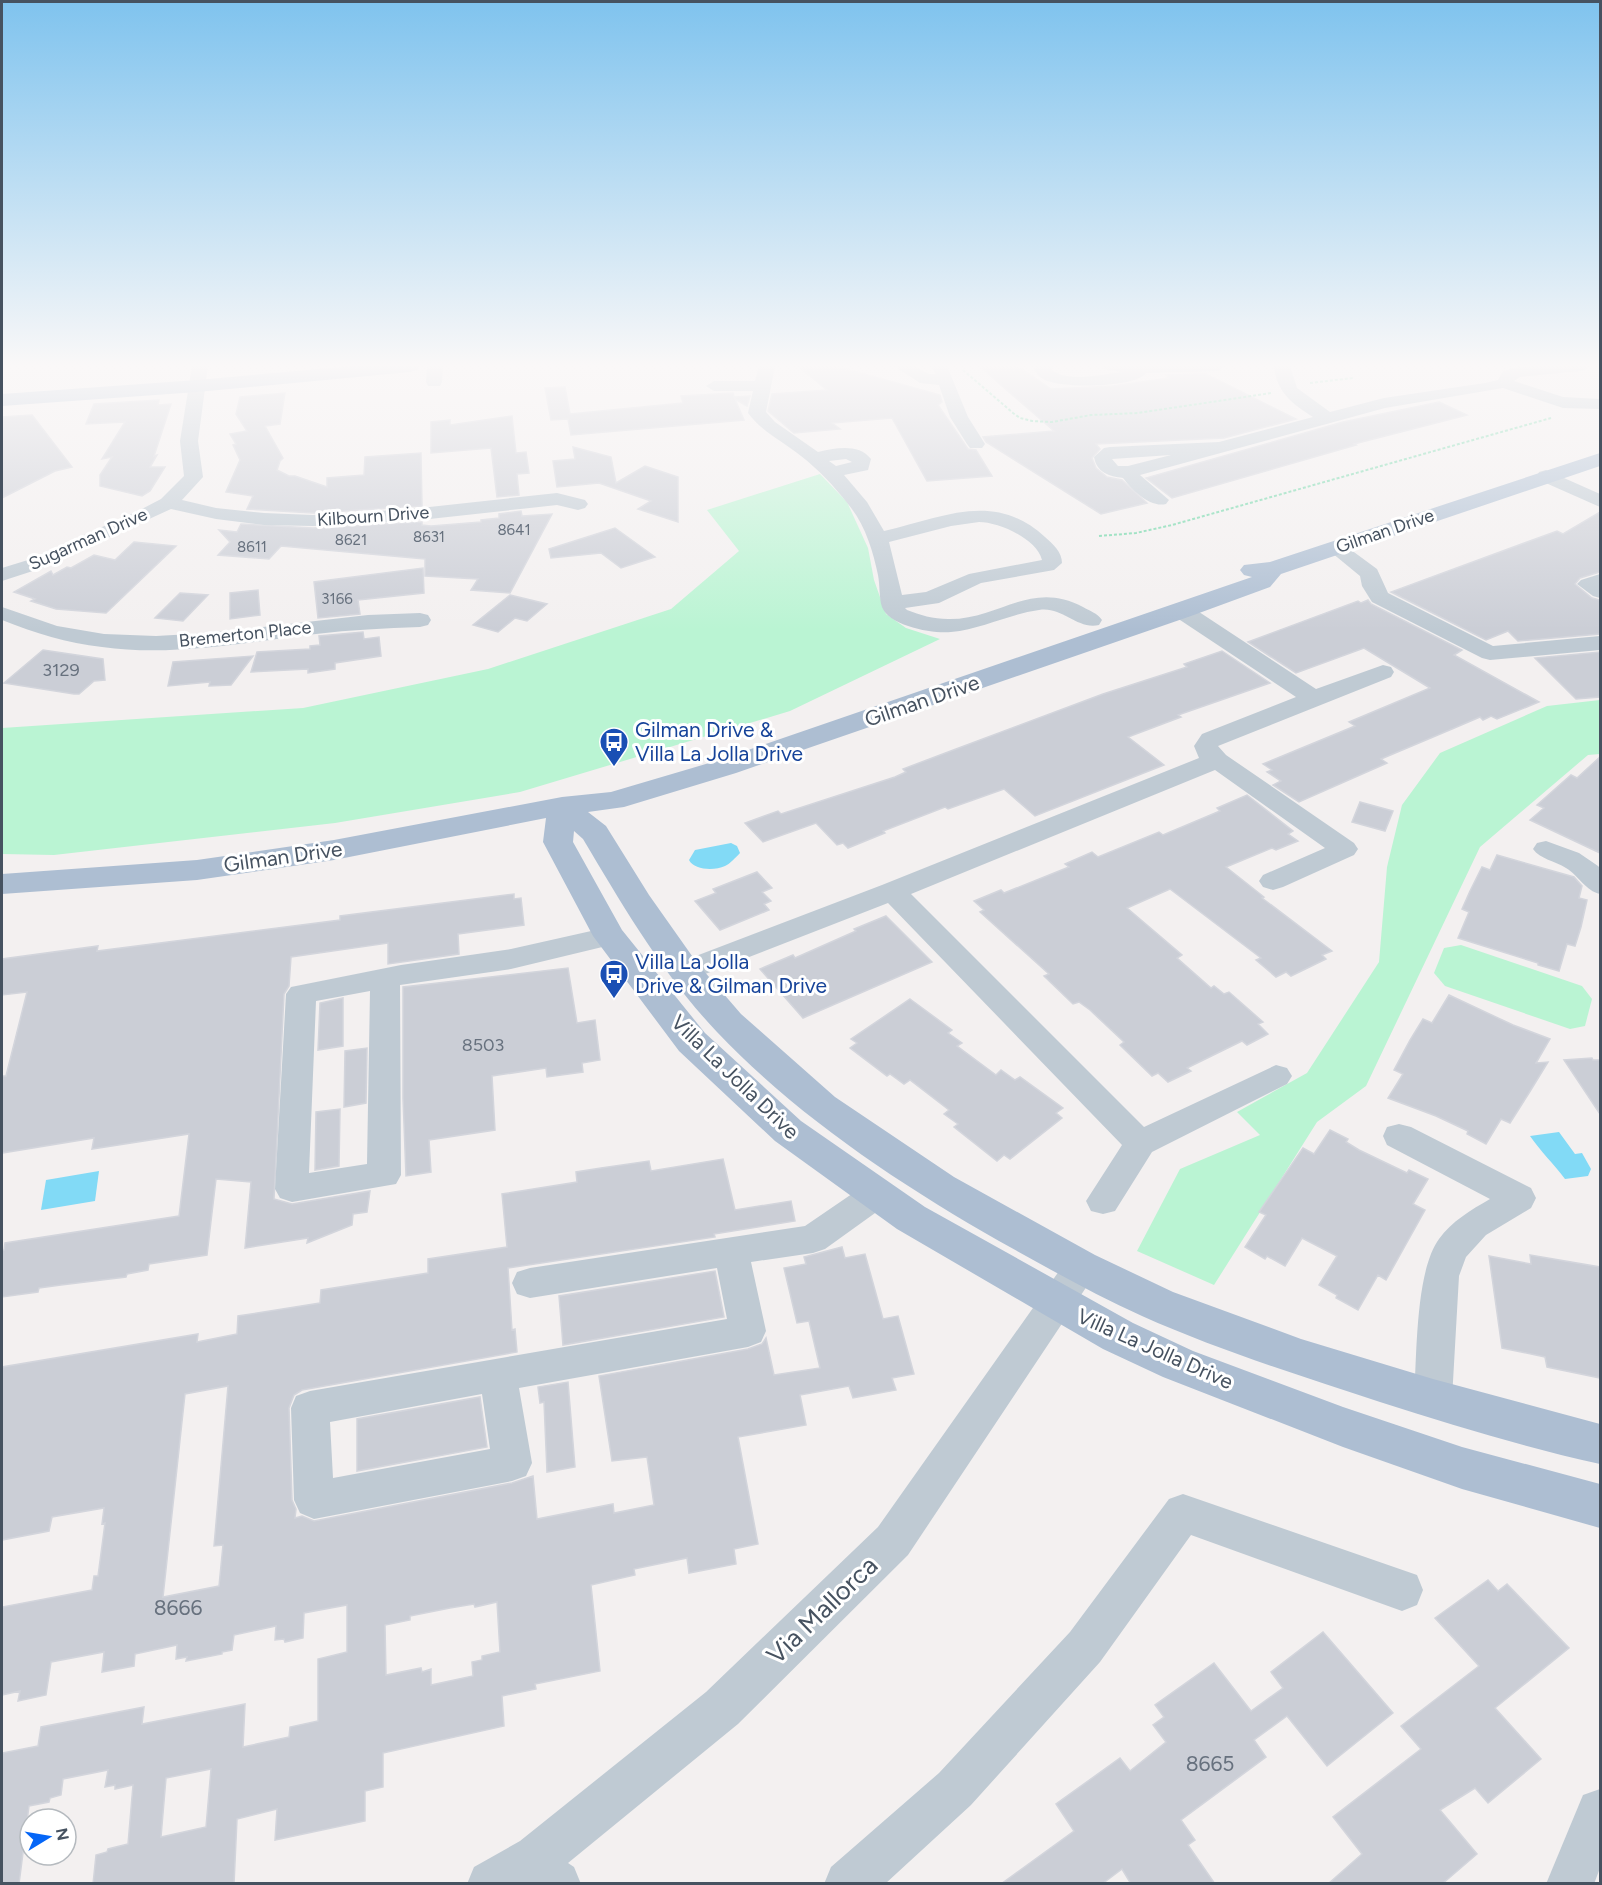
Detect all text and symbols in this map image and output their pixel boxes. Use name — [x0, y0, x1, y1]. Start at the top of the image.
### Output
street label: Kilbourn Drive — [316, 501, 430, 531]
street label: Sugarman Drive — [25, 503, 151, 575]
street label: Gilman Drive — [1333, 504, 1437, 558]
house number: 8641 — [497, 521, 531, 539]
house number: 8631 — [413, 528, 445, 546]
house number: 8621 — [335, 531, 367, 549]
house number: 8611 — [237, 538, 267, 556]
house number: 3166 — [321, 590, 353, 608]
street label: Bremerton Place — [178, 616, 312, 652]
house number: 3129 — [42, 659, 80, 681]
street label: Gilman Drive — [861, 669, 982, 732]
place label: Gilman Drive & Villa La Jolla Drive — [635, 717, 803, 766]
bus stop icon: Gilman Drive & Villa La Jolla Drive — [598, 726, 630, 768]
street label: Gilman Drive — [222, 836, 344, 877]
place label: Villa La Jolla Drive & Gilman Drive — [635, 949, 827, 998]
bus stop icon: Villa La Jolla Drive & Gilman Drive — [598, 958, 630, 1000]
street label: Villa La Jolla Drive — [666, 1009, 804, 1144]
house number: 8503 — [462, 1034, 504, 1056]
street label: Villa La Jolla Drive — [1073, 1303, 1237, 1394]
street label: Via Mallorca — [760, 1549, 884, 1671]
house number: 8666 — [154, 1595, 202, 1620]
house number: 8665 — [1186, 1751, 1234, 1776]
north arrow — [18, 1807, 78, 1867]
text: N — [52, 1826, 73, 1842]

